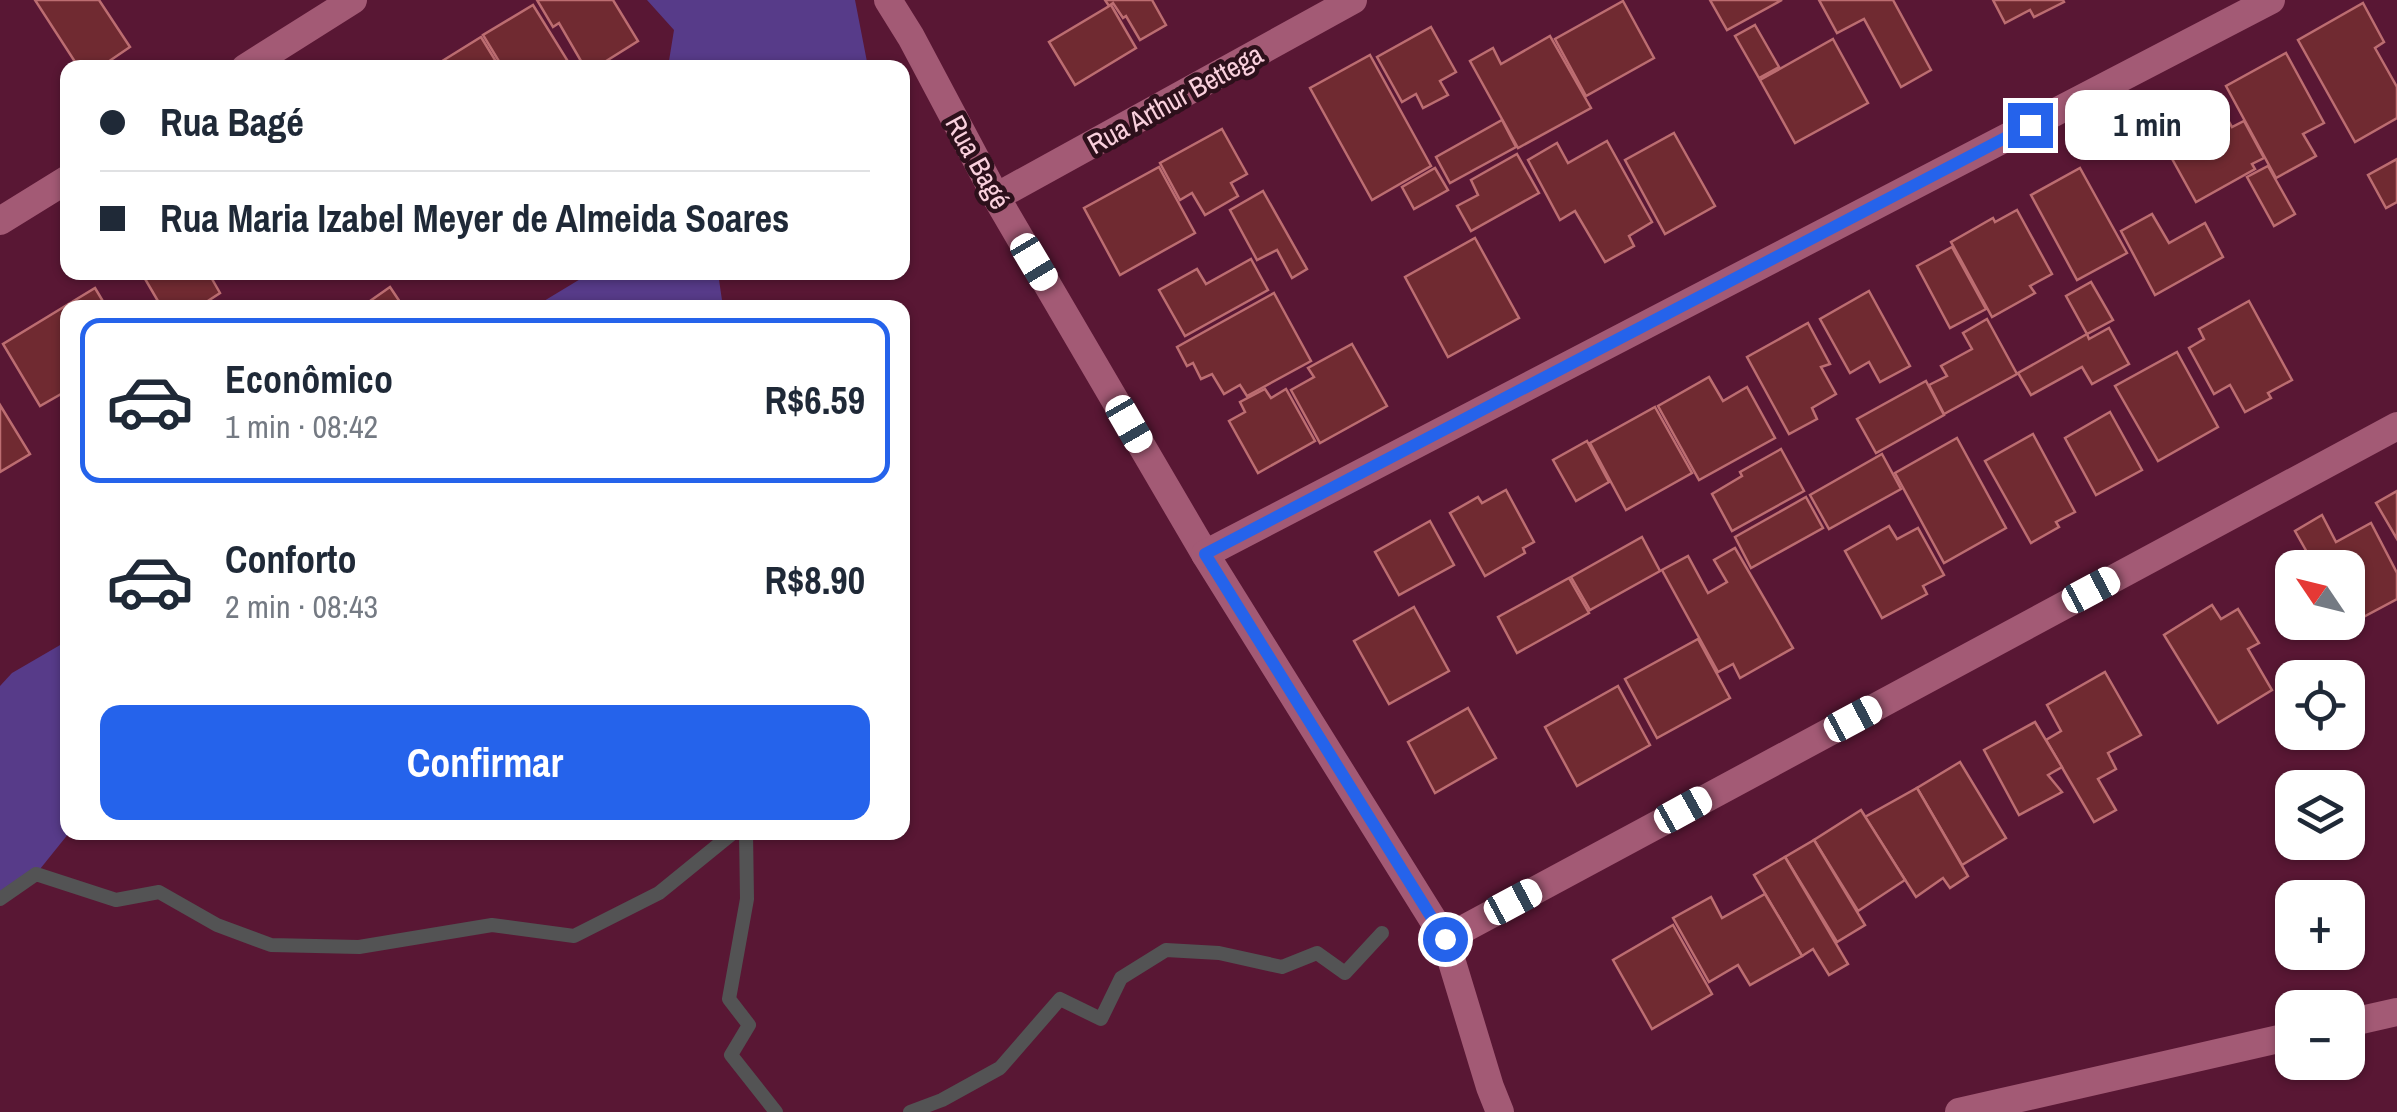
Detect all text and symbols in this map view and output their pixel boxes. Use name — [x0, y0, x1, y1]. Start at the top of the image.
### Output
street label: Rua Arthur Bettega — [1080, 35, 1270, 163]
callout: 1 min — [2065, 90, 2230, 160]
text: Rua Bagé — [160, 97, 304, 148]
route end — [2008, 103, 2053, 148]
text: 1 min — [2113, 103, 2182, 146]
street label: Rua Bagé — [937, 108, 1019, 216]
text: Rua Maria Izabel Meyer de Almeida Soares — [160, 193, 789, 244]
car — [1006, 229, 1062, 295]
text: Econômico — [225, 354, 393, 405]
icon: car — [105, 356, 195, 446]
text: R$6.59 — [765, 375, 865, 426]
car — [1101, 391, 1157, 457]
text: 1 min · 08:42 — [225, 405, 378, 448]
text: Conforto — [225, 534, 357, 585]
icon: car — [105, 536, 195, 626]
north arrow — [2275, 550, 2365, 640]
map controls — [2275, 550, 2365, 1080]
text: R$8.90 — [765, 555, 865, 606]
car — [2057, 563, 2125, 617]
text: 2 min · 08:43 — [225, 585, 378, 628]
button: locate — [2275, 660, 2365, 750]
car — [1819, 692, 1887, 746]
button: Confirmar — [100, 705, 870, 820]
button: layers — [2275, 770, 2365, 860]
car — [1649, 782, 1717, 838]
car — [1479, 875, 1547, 929]
button: + — [2275, 880, 2365, 970]
route start — [1423, 917, 1468, 962]
button: − — [2275, 990, 2365, 1080]

